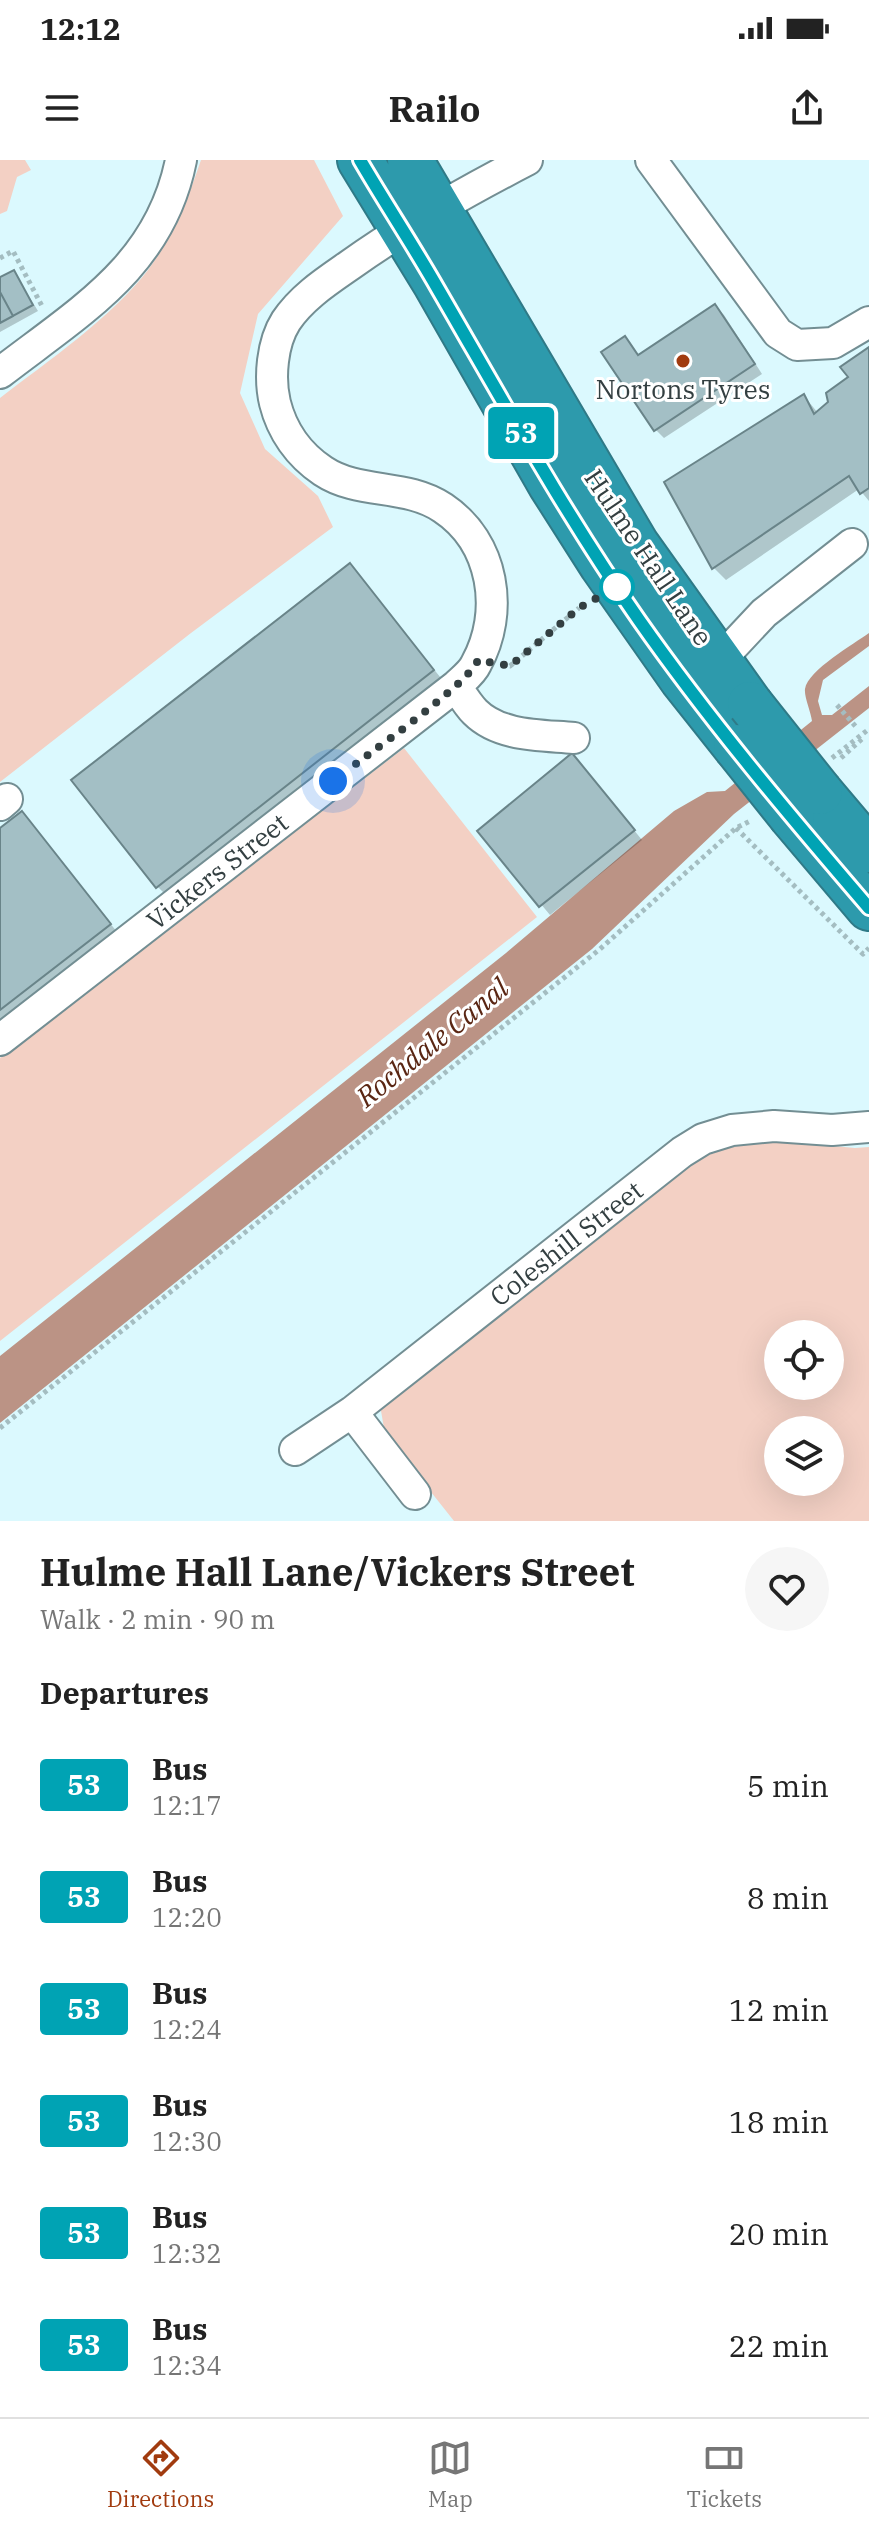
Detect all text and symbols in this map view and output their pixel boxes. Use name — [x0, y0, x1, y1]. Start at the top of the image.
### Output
text: 12:12 — [40, 9, 121, 48]
text: Railo — [389, 85, 480, 132]
icon: menu — [40, 86, 84, 130]
icon: share — [785, 86, 829, 130]
marker: Nortons Tyres — [674, 352, 692, 370]
place label: Nortons Tyres — [596, 372, 770, 406]
line badge: 53 — [485, 407, 557, 459]
text: 53 — [504, 414, 538, 451]
street label: Hulme Hall Lane — [577, 462, 721, 652]
unlabelled marker — [600, 570, 634, 604]
your location — [313, 761, 353, 801]
street label: Vickers Street — [139, 805, 295, 937]
water label: Rochdale Canal — [347, 969, 517, 1115]
street label: Coleshill Street — [483, 1173, 649, 1313]
map controls — [764, 1320, 844, 1496]
button: locate — [764, 1320, 844, 1400]
button: layers — [764, 1416, 844, 1496]
text: Hulme Hall Lane/Vickers Street — [40, 1547, 635, 1596]
button: heart — [745, 1547, 829, 1631]
text: Walk · 2 min · 90 m — [40, 1602, 275, 1636]
text: Departures — [40, 1673, 209, 1712]
text: Bus — [152, 1749, 207, 1788]
text: 53 — [67, 1766, 101, 1803]
text: 5 min — [747, 1766, 829, 1805]
text: 12:17 — [152, 1788, 222, 1822]
text: Bus — [152, 1861, 207, 1900]
text: 53 — [67, 1878, 101, 1915]
text: 8 min — [747, 1878, 829, 1917]
text: 12:20 — [152, 1900, 222, 1934]
text: Bus — [152, 1973, 207, 2012]
text: 53 — [67, 1990, 101, 2027]
text: 12 min — [729, 1990, 829, 2029]
text: 12:24 — [152, 2012, 222, 2046]
text: Bus — [152, 2085, 207, 2124]
text: 53 — [67, 2102, 101, 2139]
text: 18 min — [729, 2102, 829, 2141]
text: 12:30 — [152, 2124, 222, 2158]
text: Bus — [152, 2197, 207, 2236]
text: 53 — [67, 2214, 101, 2251]
text: 20 min — [729, 2214, 829, 2253]
text: 12:32 — [152, 2236, 222, 2270]
text: Bus — [152, 2309, 207, 2348]
text: 53 — [67, 2326, 101, 2363]
text: 22 min — [729, 2326, 829, 2365]
text: 12:34 — [152, 2348, 222, 2382]
tab: Directions — [107, 2436, 214, 2513]
tab: Map — [428, 2436, 473, 2513]
tab: Tickets — [687, 2436, 762, 2513]

